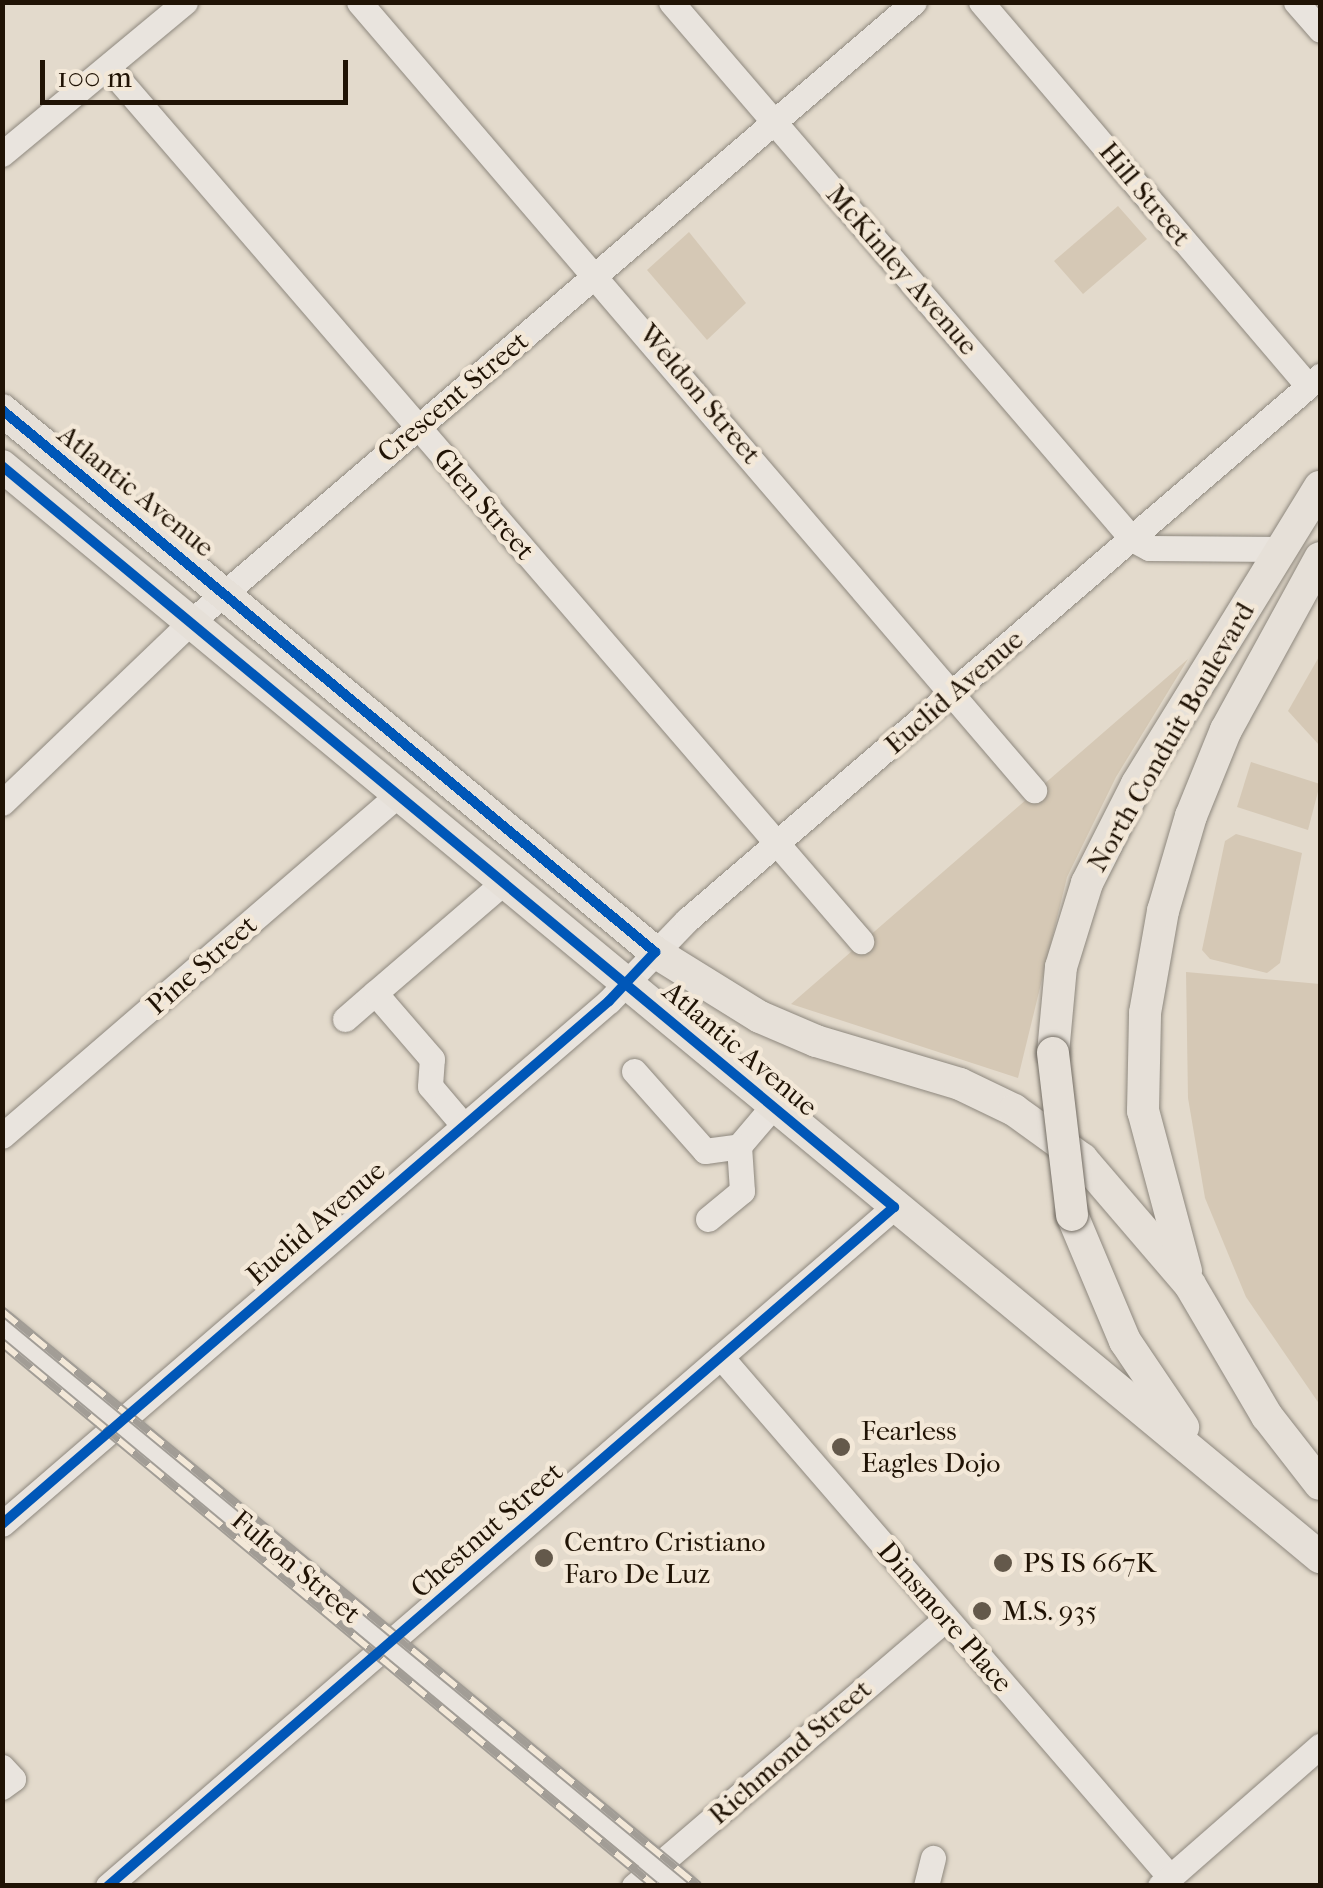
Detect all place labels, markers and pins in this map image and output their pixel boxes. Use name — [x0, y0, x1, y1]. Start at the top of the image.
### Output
place label: Fearless Eagles Dojo — [861, 1414, 1000, 1480]
marker: Fearless Eagles Dojo — [830, 1436, 852, 1458]
place label: Centro Cristiano Faro De Luz — [564, 1525, 765, 1591]
place label: PS IS 667K — [1023, 1546, 1156, 1580]
marker: Centro Cristiano Faro De Luz — [533, 1547, 555, 1569]
marker: PS IS 667K — [992, 1552, 1014, 1574]
place label: M.S. 935 — [1002, 1594, 1097, 1628]
marker: M.S. 935 — [971, 1600, 993, 1622]

